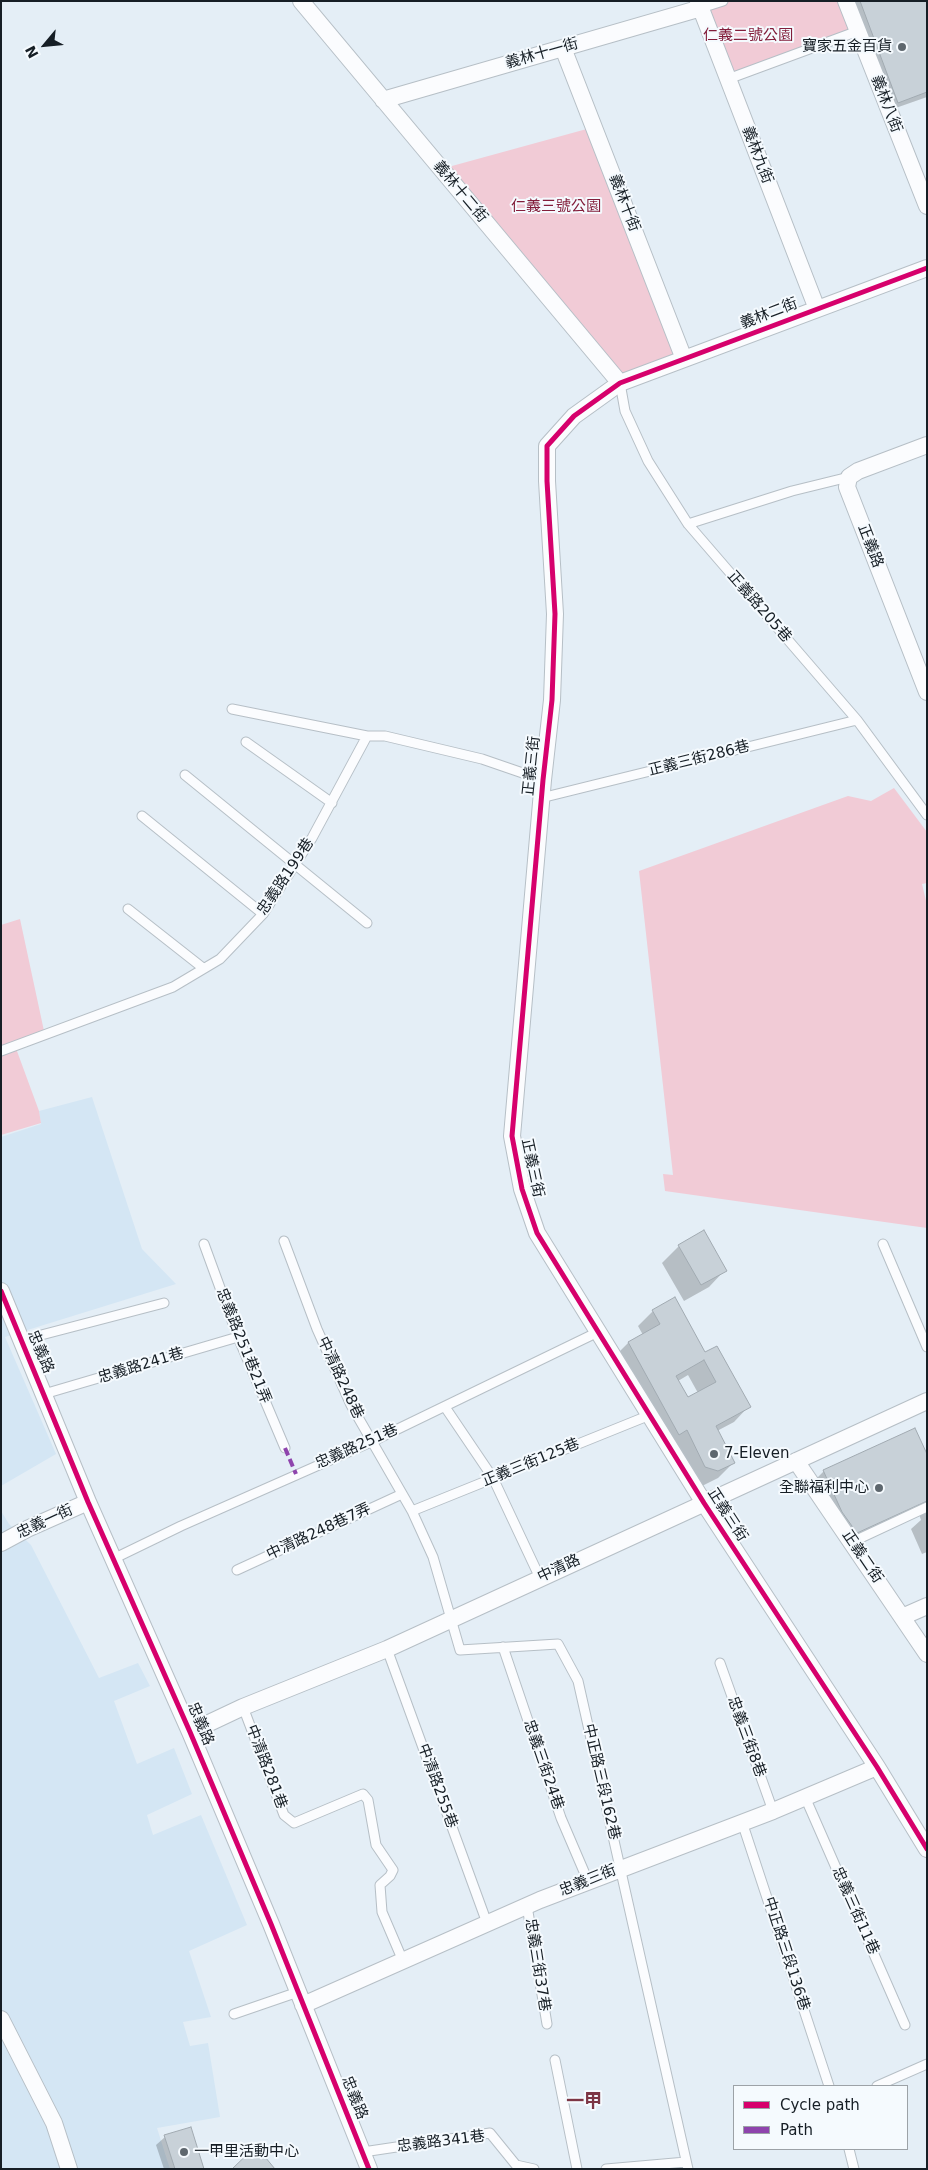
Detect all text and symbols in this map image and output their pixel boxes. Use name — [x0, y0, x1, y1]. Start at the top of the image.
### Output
north arrow — [20, 20, 70, 70]
park label: 仁義二號公園 — [703, 27, 793, 45]
street label: 義林十一街 — [503, 35, 581, 73]
place label: 寶家五金百貨 — [802, 38, 892, 56]
marker: 寶家五金百貨 — [896, 41, 908, 53]
text: N — [22, 43, 42, 61]
street label: 義林八街 — [867, 73, 905, 135]
street label: 義林九街 — [738, 124, 776, 186]
street label: 義林十二街 — [429, 157, 491, 227]
street label: 義林十街 — [605, 172, 643, 234]
park label: 仁義三號公園 — [511, 198, 601, 216]
street label: 義林二街 — [738, 295, 800, 333]
street label: 正義路 — [854, 522, 886, 570]
street label: 正義路205巷 — [723, 568, 795, 646]
street label: 正義三街 — [520, 735, 544, 797]
street label: 正義三街286巷 — [647, 738, 751, 780]
street label: 忠義路199巷 — [254, 835, 318, 919]
street label: 正義三街 — [517, 1137, 547, 1199]
street label: 忠義路251巷21弄 — [212, 1286, 274, 1406]
street label: 忠義路 — [23, 1328, 57, 1376]
street label: 中清路248巷 — [313, 1334, 367, 1422]
street label: 忠義路241巷 — [96, 1344, 186, 1388]
street label: 忠義路251巷 — [313, 1421, 401, 1473]
street label: 正義三街125巷 — [480, 1435, 582, 1491]
place label: 7-Eleven — [724, 1445, 789, 1463]
marker: 7-Eleven — [708, 1448, 720, 1460]
place label: 全聯福利中心 — [779, 1479, 869, 1497]
marker: 全聯福利中心 — [873, 1482, 885, 1494]
street label: 正義三街 — [703, 1485, 751, 1545]
street label: 中清路248巷7弄 — [264, 1500, 374, 1564]
street label: 忠義一街 — [14, 1501, 76, 1543]
street label: 正義二街 — [838, 1527, 886, 1587]
street label: 中清路 — [535, 1551, 583, 1587]
street label: 忠義三街8巷 — [723, 1694, 769, 1780]
street label: 忠義路 — [183, 1700, 217, 1748]
street label: 忠義三街24巷 — [519, 1718, 567, 1812]
street label: 中清路281巷 — [242, 1722, 290, 1812]
street label: 中正路三段162巷 — [579, 1722, 623, 1842]
street label: 中清路255巷 — [413, 1741, 461, 1831]
street label: 忠義三街 — [557, 1861, 619, 1901]
street label: 忠義三街11巷 — [828, 1864, 882, 1958]
street label: 中正路三段136巷 — [759, 1895, 813, 2013]
street label: 忠義三街37巷 — [521, 1917, 553, 2013]
street label: 忠義路 — [337, 2074, 371, 2122]
legend — [733, 2085, 908, 2150]
district label: 一甲 — [566, 2091, 602, 2113]
text: Cycle path — [780, 2096, 860, 2114]
text: Path — [780, 2121, 813, 2139]
street label: 忠義路341巷 — [396, 2128, 486, 2156]
place label: 一甲里活動中心 — [194, 2143, 299, 2161]
marker: 一甲里活動中心 — [178, 2146, 190, 2158]

